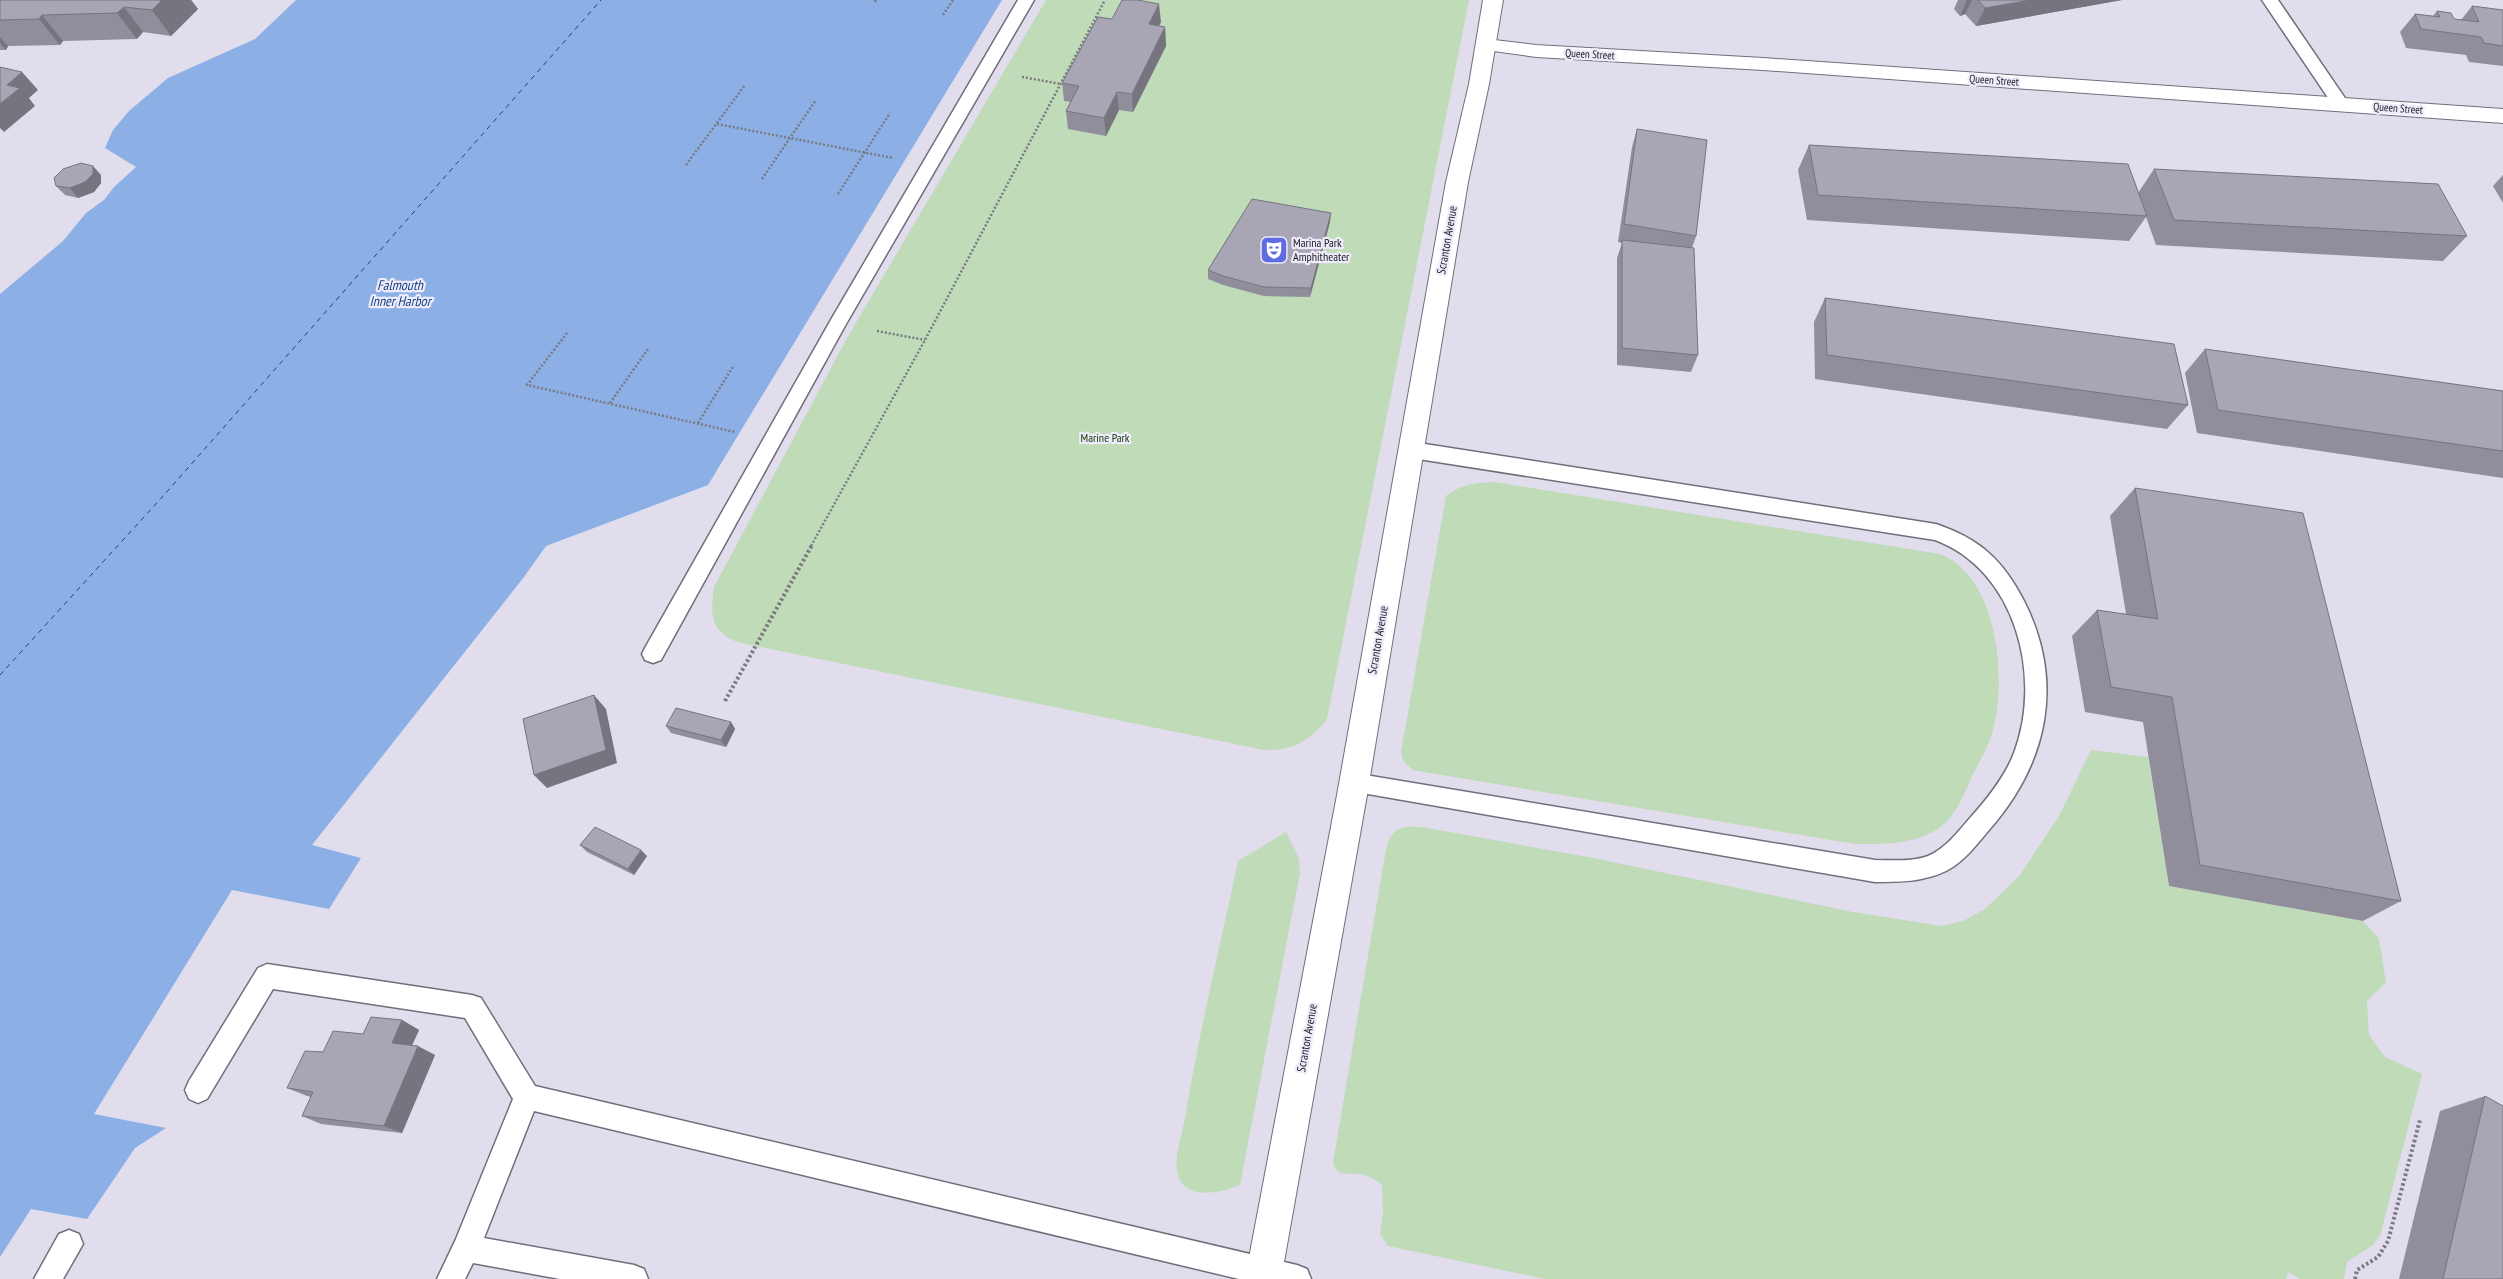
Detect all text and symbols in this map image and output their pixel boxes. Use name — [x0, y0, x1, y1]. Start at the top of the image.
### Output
street label: Queen Street — [1565, 46, 1615, 62]
street label: Queen Street — [1969, 71, 2019, 89]
street label: Queen Street — [2373, 99, 2423, 117]
street label: Scranton Avenue — [1433, 205, 1460, 275]
theatre icon: Marina Park Amphitheater — [1259, 235, 1289, 265]
place label: Marina Park Amphitheater — [1293, 235, 1350, 264]
water label: Falmouth Inner Harbor — [369, 276, 433, 310]
park label: Marine Park — [1081, 430, 1130, 445]
street label: Scranton Avenue — [1364, 605, 1391, 675]
street label: Scranton Avenue — [1293, 1003, 1320, 1073]

